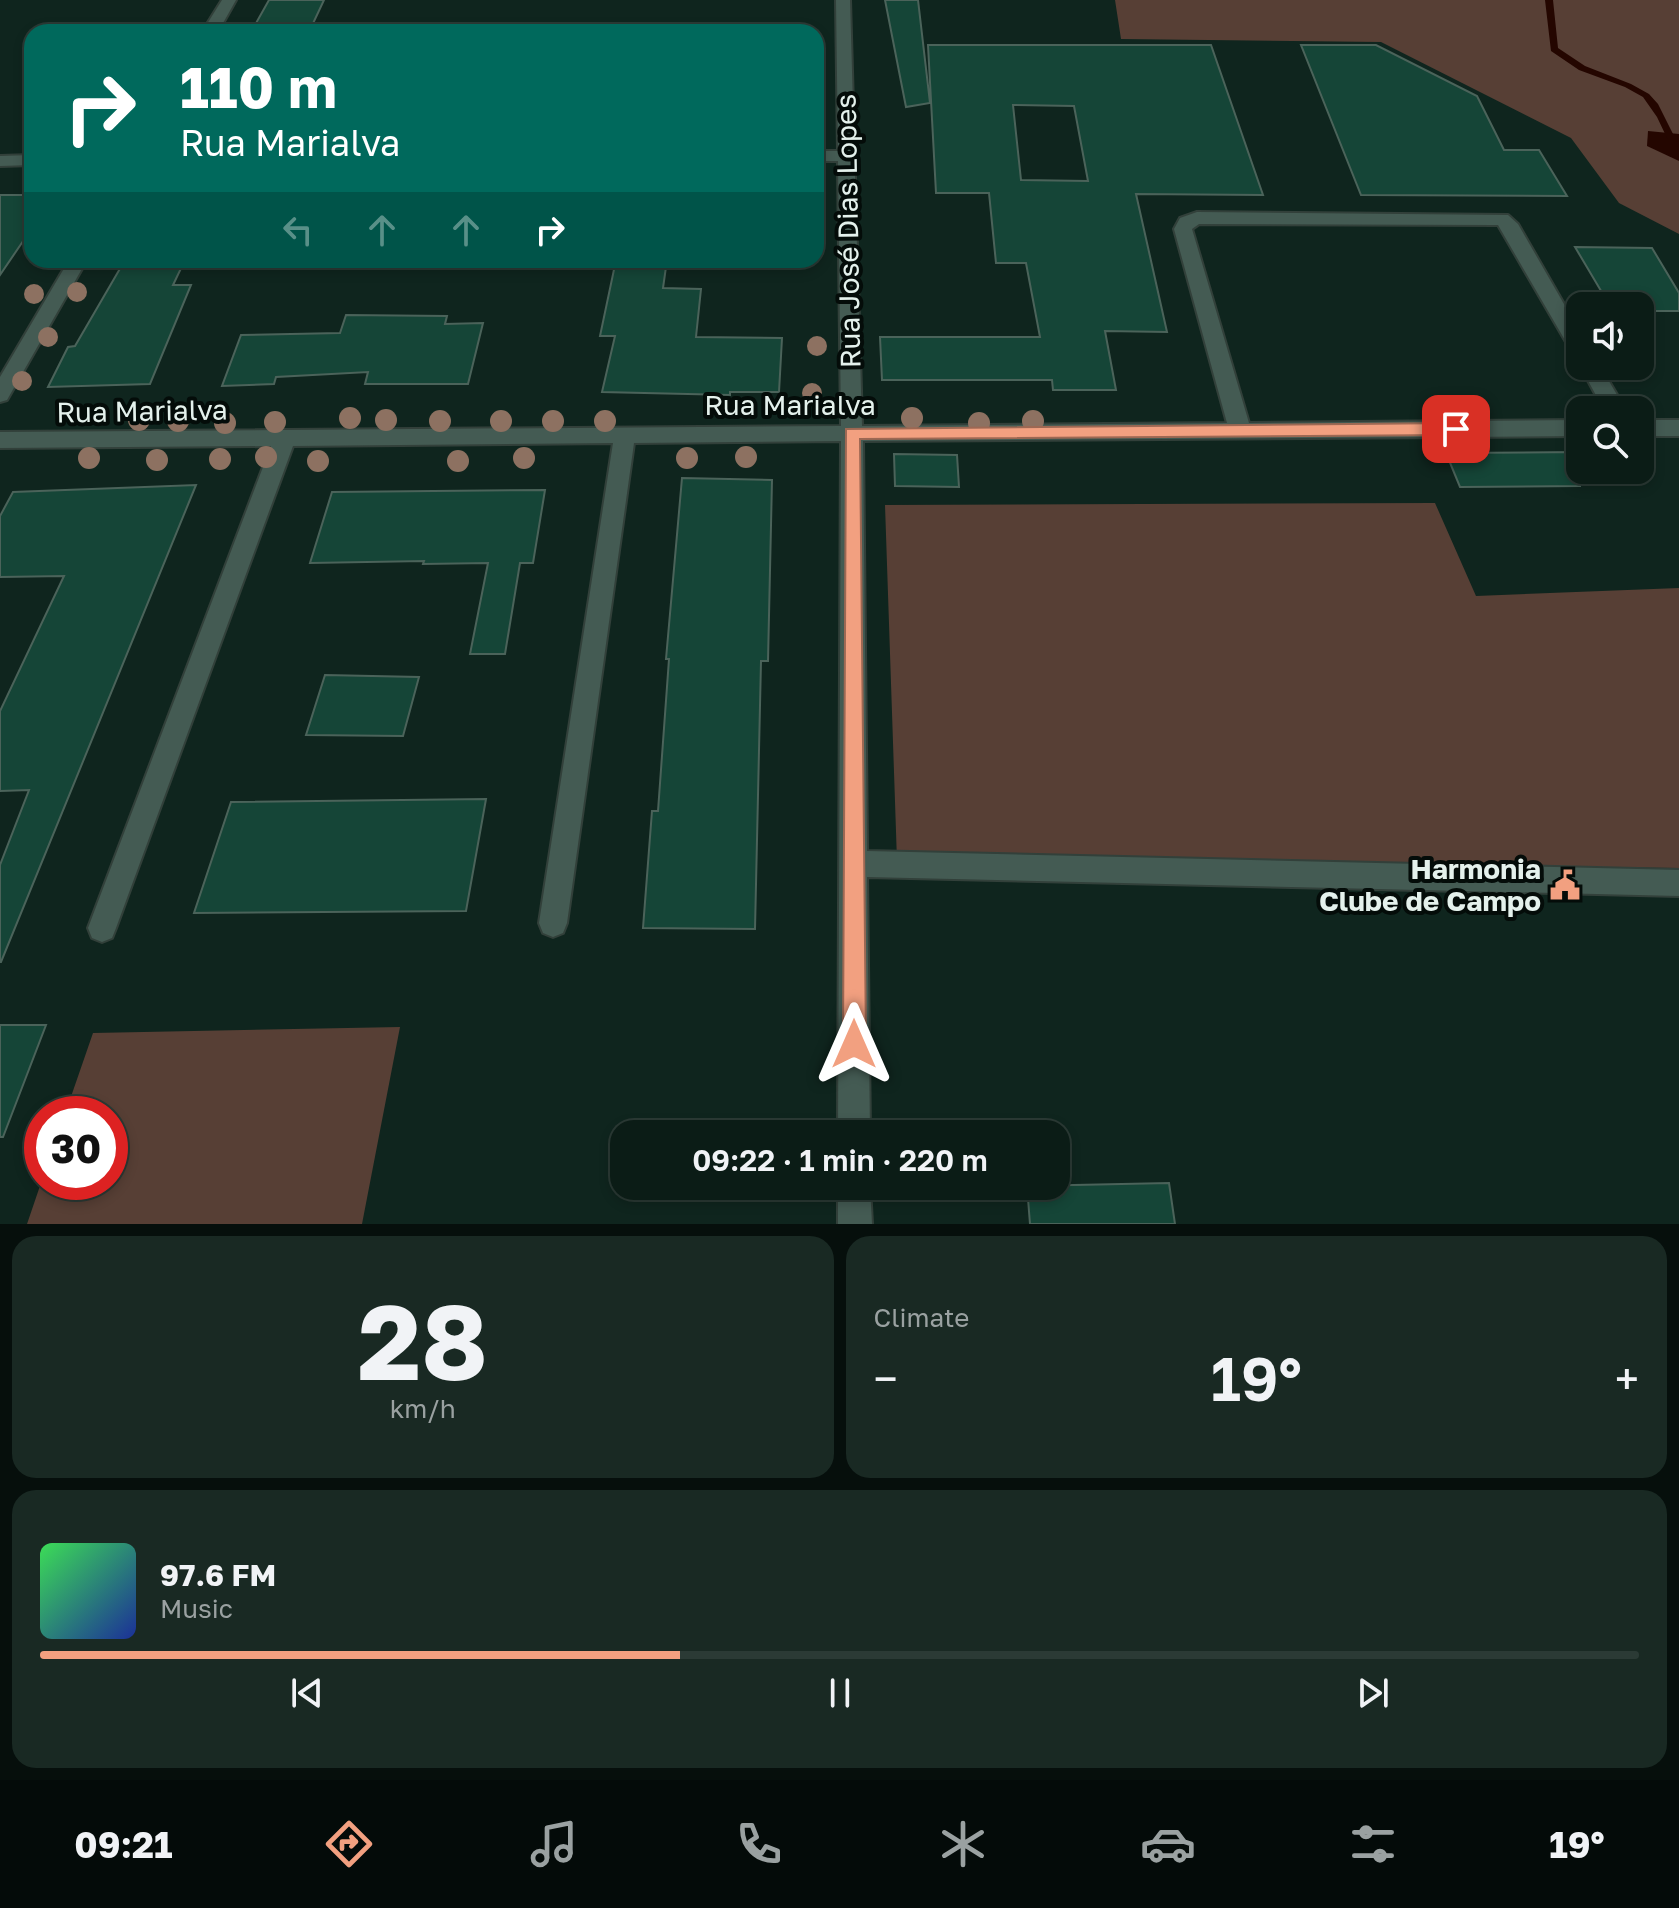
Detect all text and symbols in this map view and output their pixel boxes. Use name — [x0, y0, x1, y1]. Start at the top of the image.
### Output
text: 110 m — [180, 53, 337, 120]
icon: right — [48, 56, 152, 160]
street label: Rua José Dias Lopes — [829, 94, 866, 368]
text: Rua Marialva — [180, 121, 400, 164]
icon: left — [276, 208, 320, 252]
icon: ahead — [360, 208, 404, 252]
icon: ahead — [444, 208, 488, 252]
icon: right — [528, 208, 572, 252]
map controls — [1566, 292, 1654, 484]
button: sound — [1566, 292, 1654, 380]
street label: Rua Marialva — [704, 388, 876, 421]
street label: Rua Marialva — [56, 393, 228, 428]
pin — [1422, 395, 1490, 463]
button: search — [1566, 396, 1654, 484]
icon: arrive — [1434, 407, 1478, 451]
place label: Harmonia Clube de Campo — [1319, 852, 1541, 917]
public building icon: Harmonia Clube de Campo — [1548, 868, 1582, 902]
position arrow — [812, 1002, 896, 1086]
speed limit sign: 30 — [24, 1096, 128, 1200]
text: 09:22 · 1 min · 220 m — [692, 1142, 988, 1178]
text: 28 — [358, 1278, 488, 1403]
text: Climate — [874, 1302, 969, 1333]
text: 19° — [1211, 1342, 1302, 1414]
text: − — [874, 1352, 898, 1405]
text: + — [1615, 1352, 1639, 1405]
text: km/h — [390, 1393, 456, 1424]
text: 97.6 FM — [160, 1557, 276, 1593]
text: Music — [160, 1593, 233, 1624]
icon: previous — [285, 1671, 329, 1715]
icon: pause — [818, 1671, 862, 1715]
icon: next — [1351, 1671, 1395, 1715]
icon: directions — [321, 1816, 377, 1872]
icon: music — [526, 1816, 582, 1872]
icon: phone — [731, 1816, 787, 1872]
icon: climate — [935, 1816, 991, 1872]
icon: car — [1140, 1816, 1196, 1872]
icon: filters — [1345, 1816, 1401, 1872]
text: 09:21 — [74, 1823, 173, 1866]
text: 19° — [1549, 1823, 1605, 1866]

